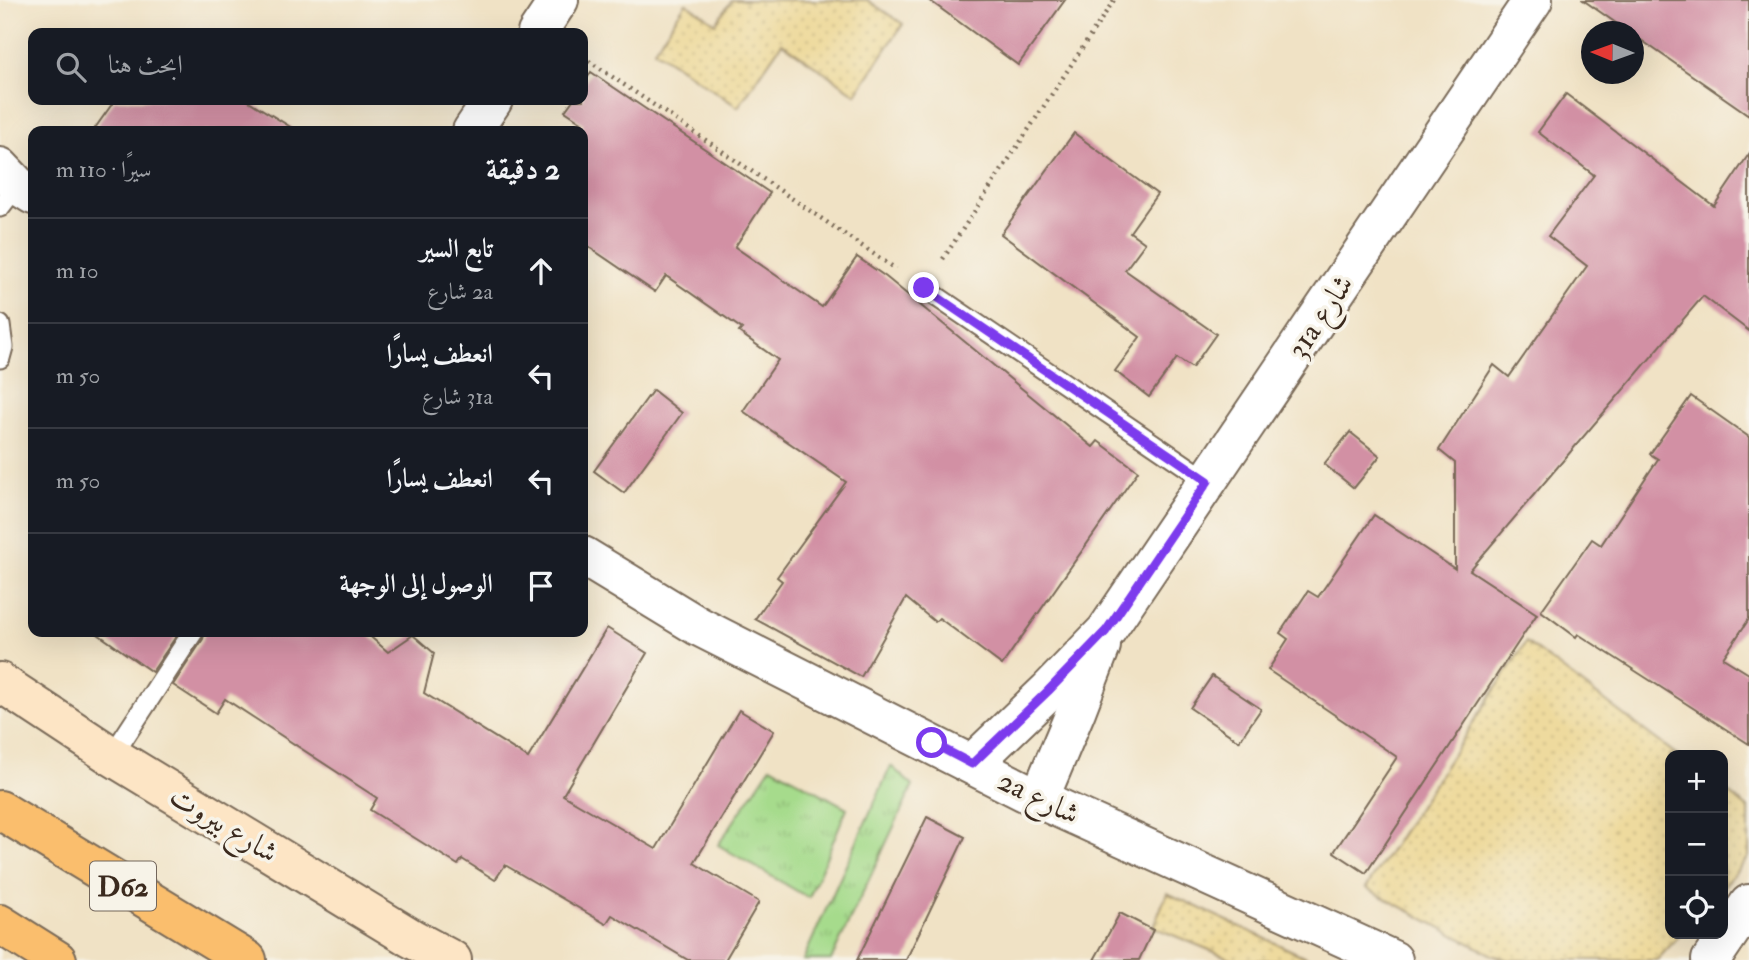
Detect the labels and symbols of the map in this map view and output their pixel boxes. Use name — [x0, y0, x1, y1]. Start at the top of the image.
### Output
north arrow — [1581, 21, 1644, 84]
street label: 31a شارع — [1279, 267, 1367, 369]
route end — [908, 272, 939, 303]
route start — [916, 727, 947, 758]
street label: 2a شارع — [989, 762, 1086, 838]
street label: شارع بيروت — [160, 778, 285, 876]
road number: D62 — [90, 862, 156, 910]

